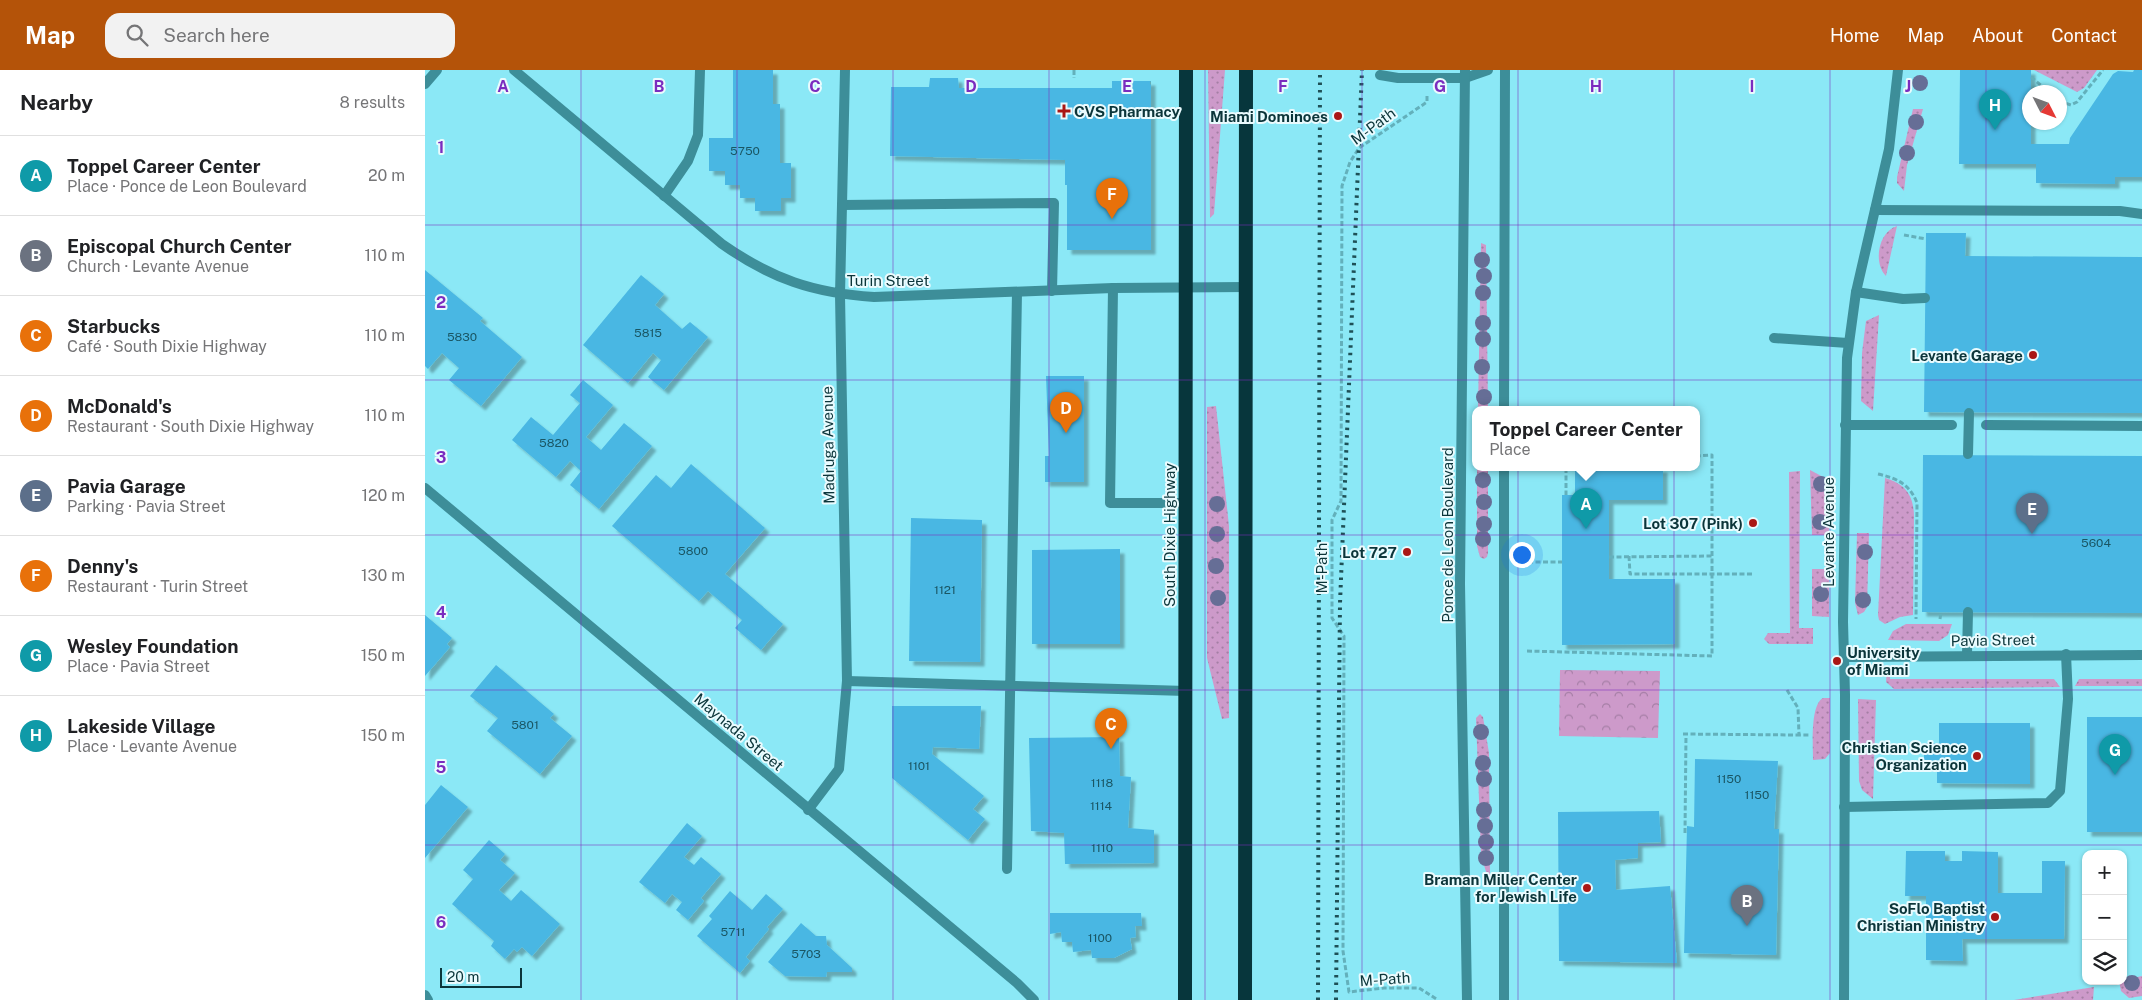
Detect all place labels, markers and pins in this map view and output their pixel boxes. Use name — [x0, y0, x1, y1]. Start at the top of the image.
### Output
pin: H — [1979, 89, 2011, 130]
place label: CVS Pharmacy — [1074, 103, 1181, 120]
marker: CVS Pharmacy — [1058, 105, 1070, 117]
place label: Miami Dominoes — [1210, 108, 1328, 125]
marker: Miami Dominoes — [1332, 110, 1344, 122]
pin: F — [1096, 178, 1128, 219]
place label: Levante Garage — [1911, 347, 2023, 364]
marker: Levante Garage — [2027, 349, 2039, 361]
pin: D — [1050, 392, 1082, 433]
pin: A — [1570, 488, 1602, 529]
pin: E — [2016, 493, 2048, 534]
place label: Lot 307 (Pink) — [1643, 515, 1743, 532]
marker: Lot 307 (Pink) — [1747, 517, 1759, 529]
place label: Lot 727 — [1342, 544, 1397, 561]
marker: Lot 727 — [1401, 546, 1413, 558]
place label: University of Miami — [1847, 644, 1920, 678]
marker: University of Miami — [1831, 655, 1843, 667]
pin: C — [1095, 708, 1127, 749]
pin: G — [2099, 734, 2131, 775]
place label: Christian Science Organization — [1841, 739, 1967, 773]
marker: Christian Science Organization — [1971, 750, 1983, 762]
place label: Braman Miller Center for Jewish Life — [1424, 871, 1577, 905]
marker: Braman Miller Center for Jewish Life — [1581, 882, 1593, 894]
pin: B — [1731, 885, 1763, 926]
place label: SoFlo Baptist Christian Ministry — [1857, 900, 1986, 934]
marker: SoFlo Baptist Christian Ministry — [1989, 911, 2001, 923]

